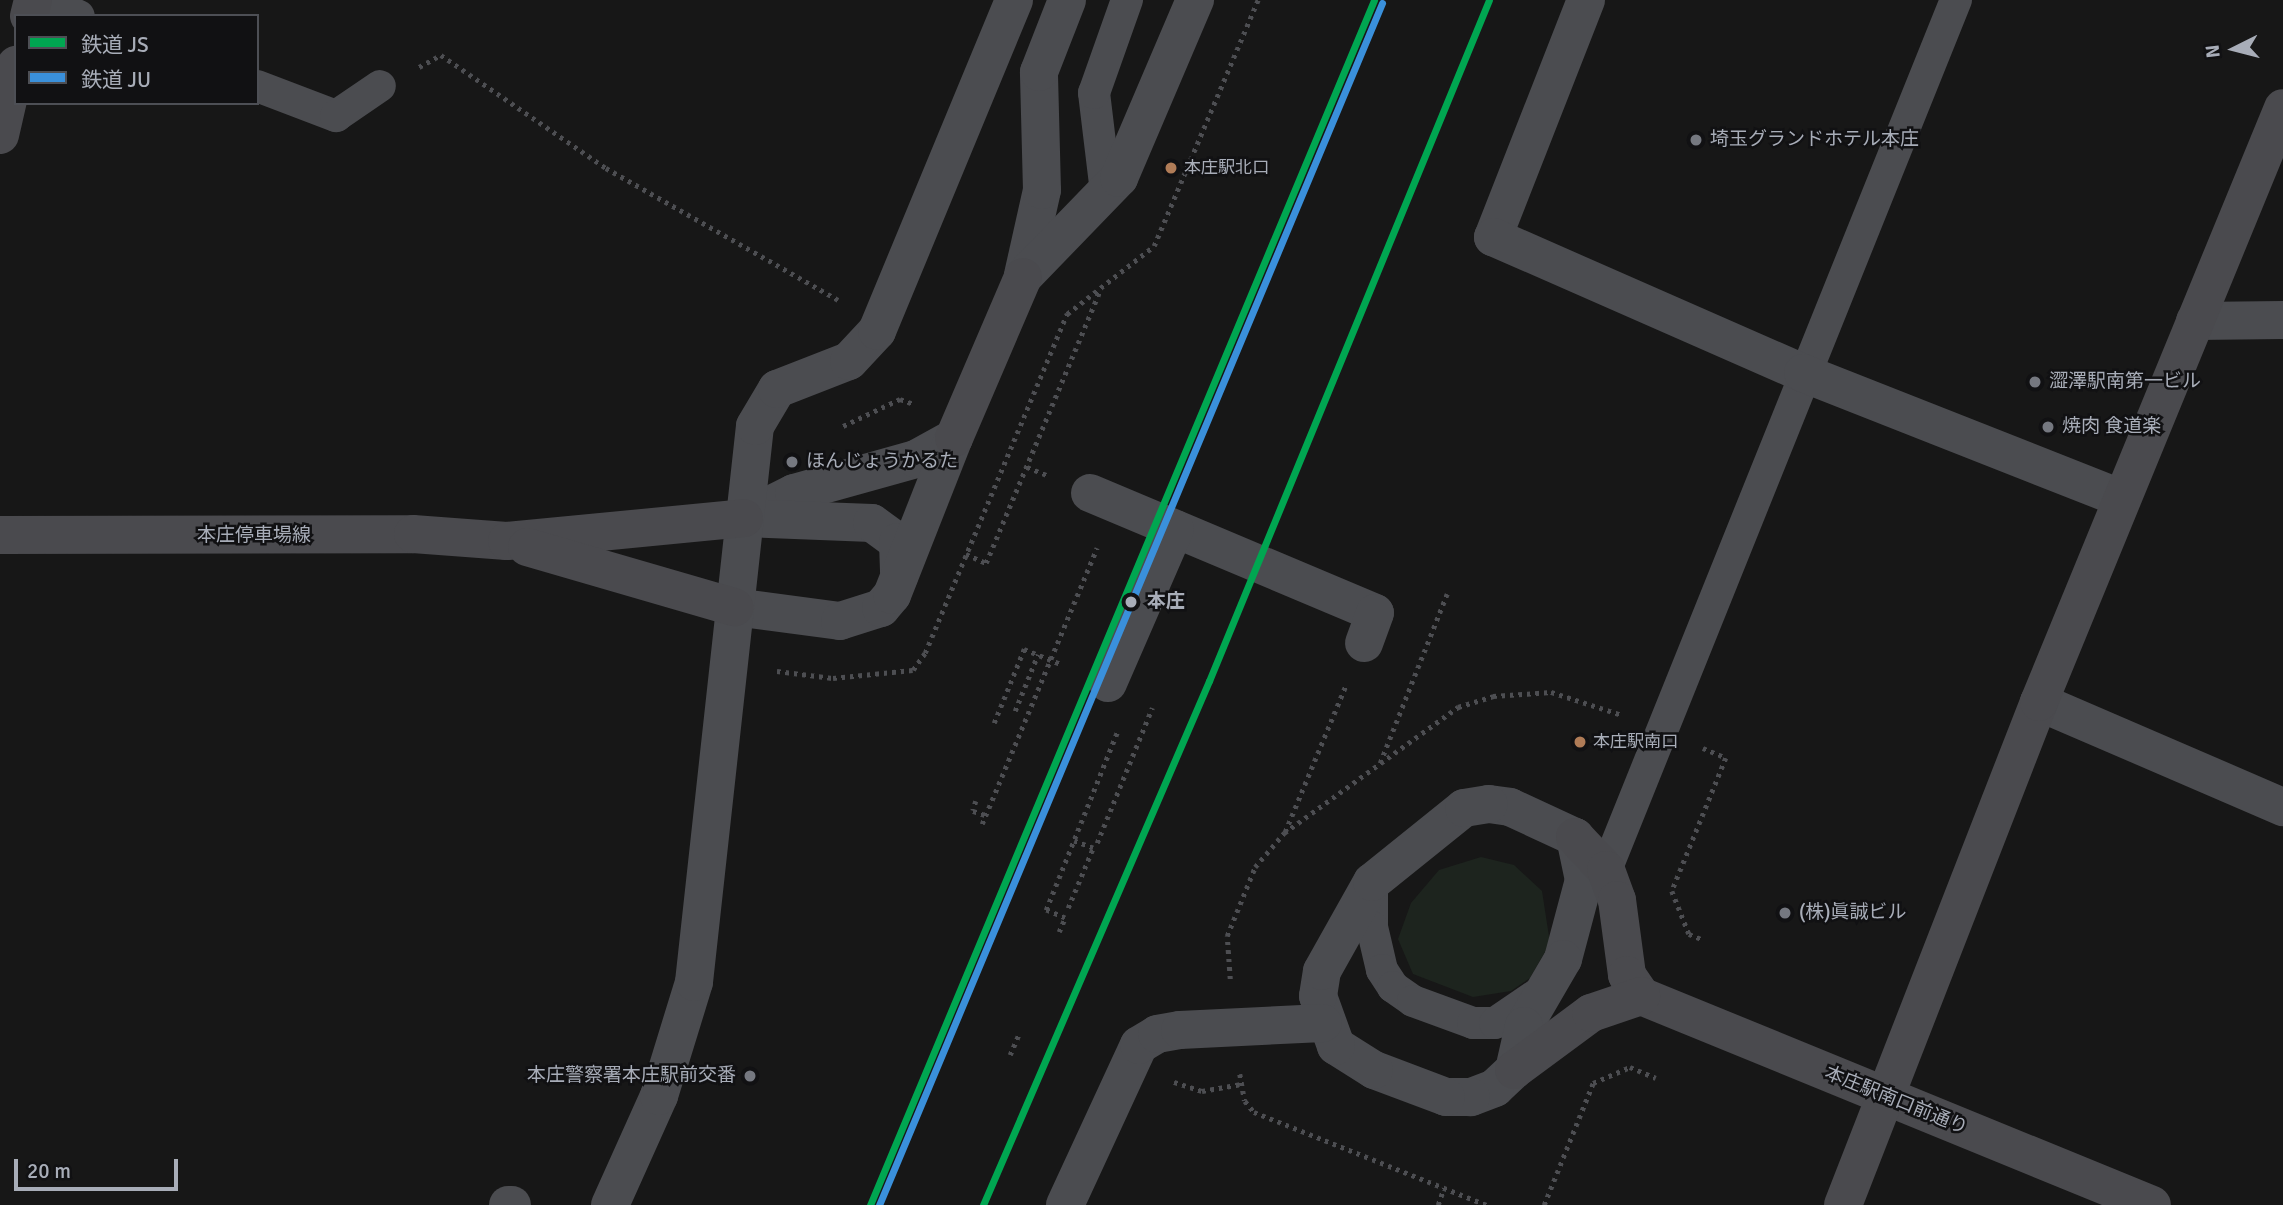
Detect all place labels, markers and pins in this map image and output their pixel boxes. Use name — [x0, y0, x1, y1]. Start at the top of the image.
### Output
place label: 埼玉グランドホテル本庄 — [1710, 129, 1919, 151]
marker: 埼玉グランドホテル本庄 — [1688, 132, 1704, 148]
place label: 本庄駅北口 — [1184, 158, 1269, 178]
marker: 本庄駅北口 — [1164, 161, 1178, 175]
place label: 澀澤駅南第一ビル — [2049, 371, 2201, 393]
marker: 澀澤駅南第一ビル — [2027, 374, 2043, 390]
place label: 焼肉 食道楽 — [2062, 416, 2161, 438]
marker: 焼肉 食道楽 — [2040, 419, 2056, 435]
place label: ほんじょうかるた — [806, 451, 958, 473]
marker: ほんじょうかるた — [784, 454, 800, 470]
place label: 本庄 — [1147, 591, 1185, 613]
marker: 本庄 — [1121, 592, 1141, 612]
place label: 本庄駅南口 — [1593, 732, 1678, 752]
marker: 本庄駅南口 — [1573, 735, 1587, 749]
place label: (株)眞誠ビル — [1799, 902, 1907, 924]
marker: (株)眞誠ビル — [1777, 905, 1793, 921]
place label: 本庄警察署本庄駅前交番 — [527, 1065, 736, 1087]
marker: 本庄警察署本庄駅前交番 — [742, 1068, 758, 1084]

